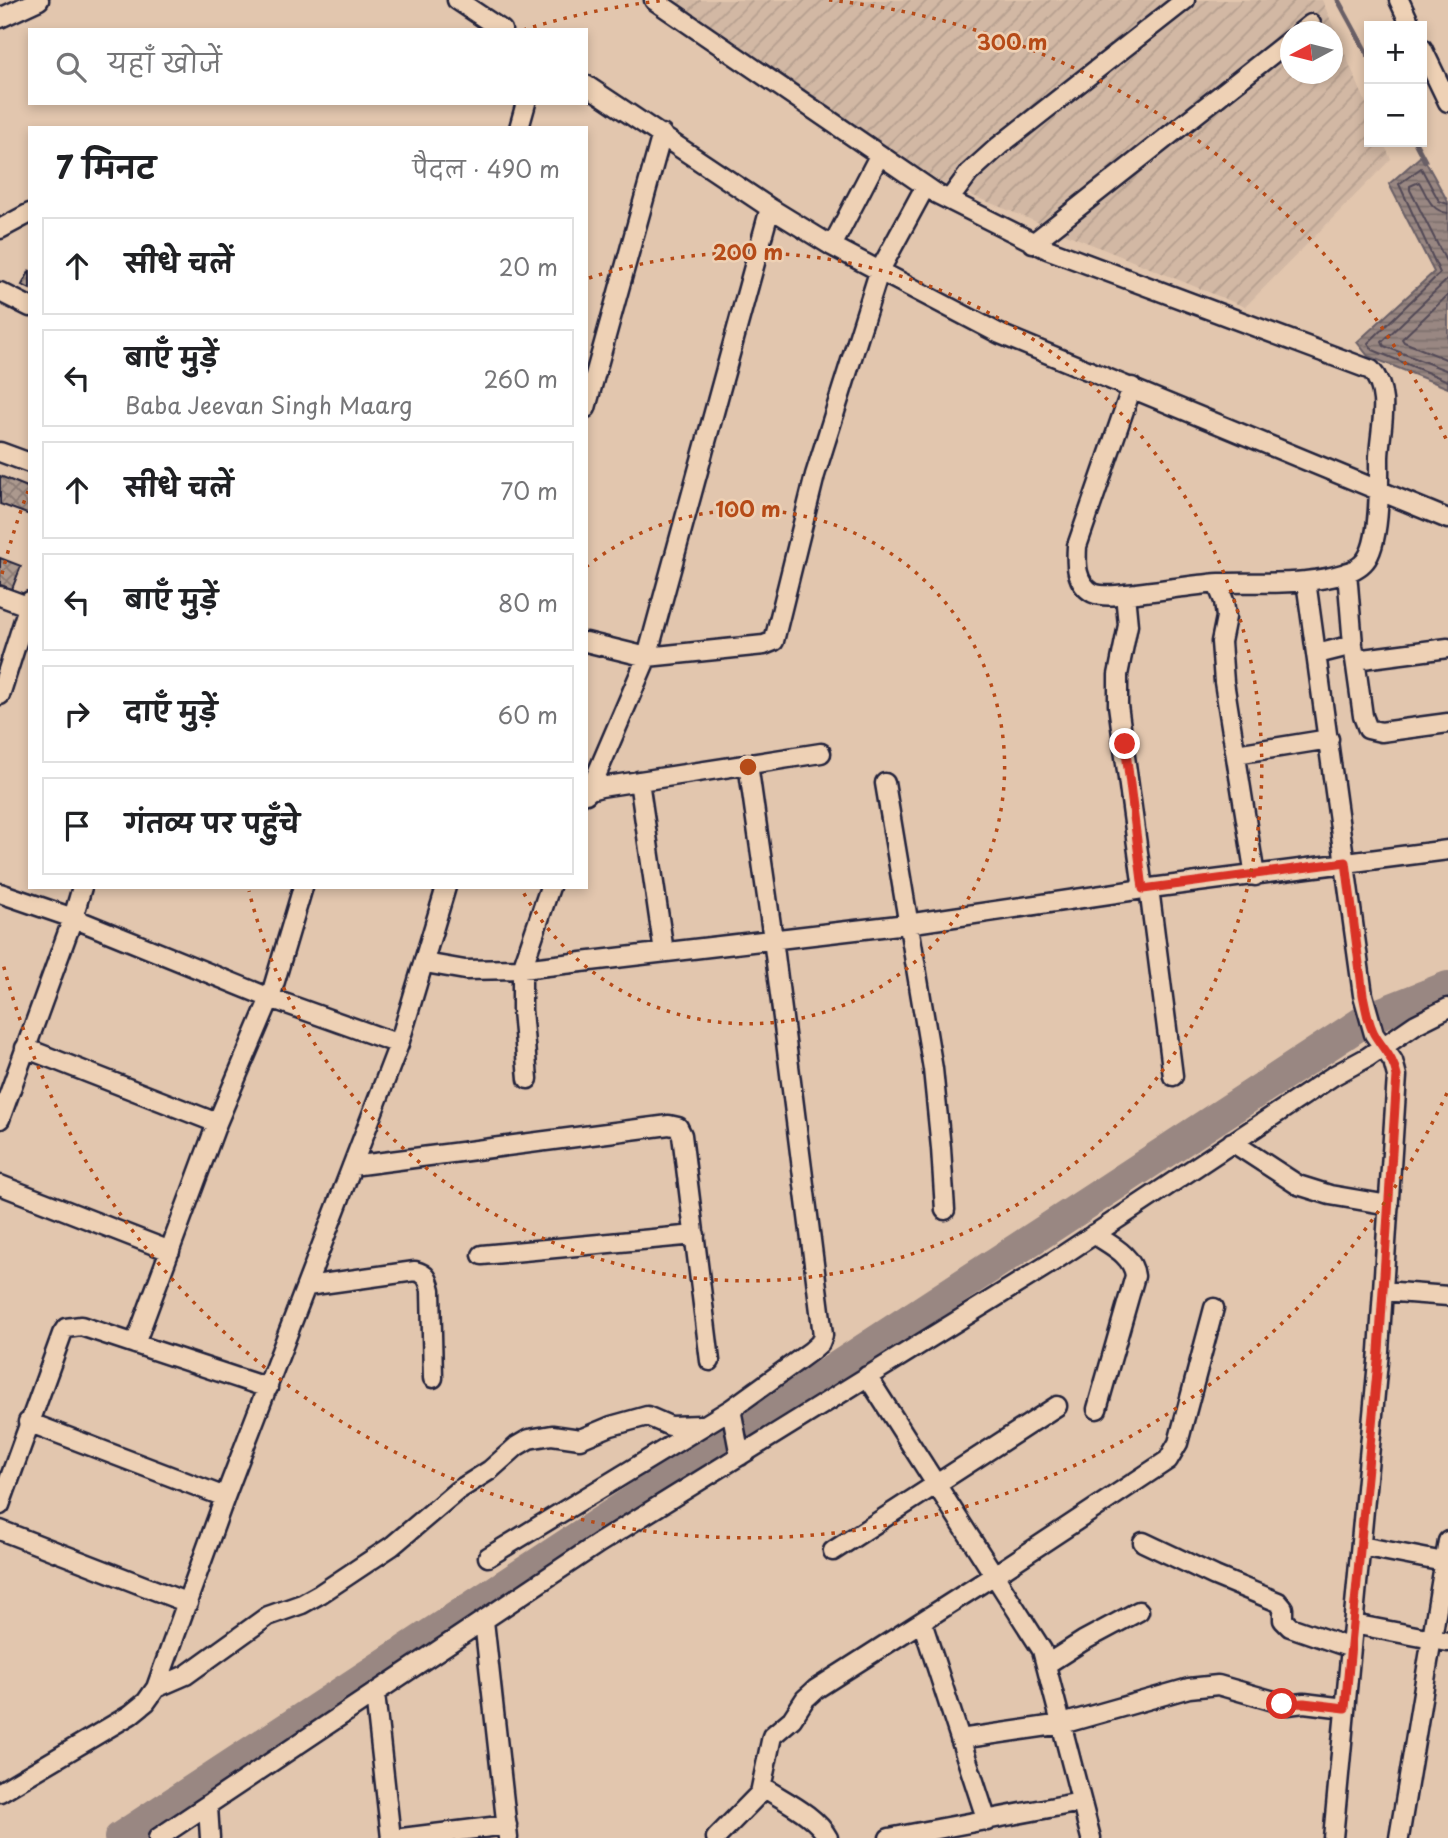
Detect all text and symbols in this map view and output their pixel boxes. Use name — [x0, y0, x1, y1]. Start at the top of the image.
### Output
north arrow — [1280, 21, 1343, 84]
map controls — [1364, 21, 1427, 147]
button: + — [1364, 21, 1427, 84]
text: 300 m — [977, 25, 1047, 57]
search box — [28, 28, 588, 105]
text: यहाँ खोजें — [108, 43, 222, 82]
icon: search — [52, 48, 90, 86]
button: − — [1364, 84, 1427, 147]
text: 7 मिनट — [56, 144, 156, 189]
text: पैदल · 490 m — [412, 151, 560, 186]
text: 200 m — [713, 235, 783, 267]
text: सीधे चलें — [125, 243, 233, 282]
icon: ahead — [58, 247, 96, 285]
text: 20 m — [499, 249, 558, 284]
text: बाएँ मुड़ें — [125, 337, 218, 376]
icon: left — [58, 359, 96, 397]
text: 260 m — [483, 361, 558, 396]
text: Baba Jeevan Singh Maarg — [125, 387, 413, 422]
text: सीधे चलें — [125, 467, 233, 506]
icon: ahead — [58, 471, 96, 509]
text: 70 m — [500, 473, 558, 508]
text: 100 m — [715, 492, 781, 524]
text: बाएँ मुड़ें — [125, 579, 218, 618]
icon: left — [58, 583, 96, 621]
text: 80 m — [498, 585, 558, 620]
text: दाएँ मुड़ें — [125, 691, 217, 730]
icon: right — [58, 695, 96, 733]
text: 60 m — [498, 697, 558, 732]
route end — [1109, 728, 1140, 759]
centre of rings — [736, 755, 760, 779]
text: गंतव्य पर पहुँचे — [125, 803, 300, 842]
icon: arrive — [58, 807, 96, 845]
route start — [1266, 1688, 1297, 1719]

